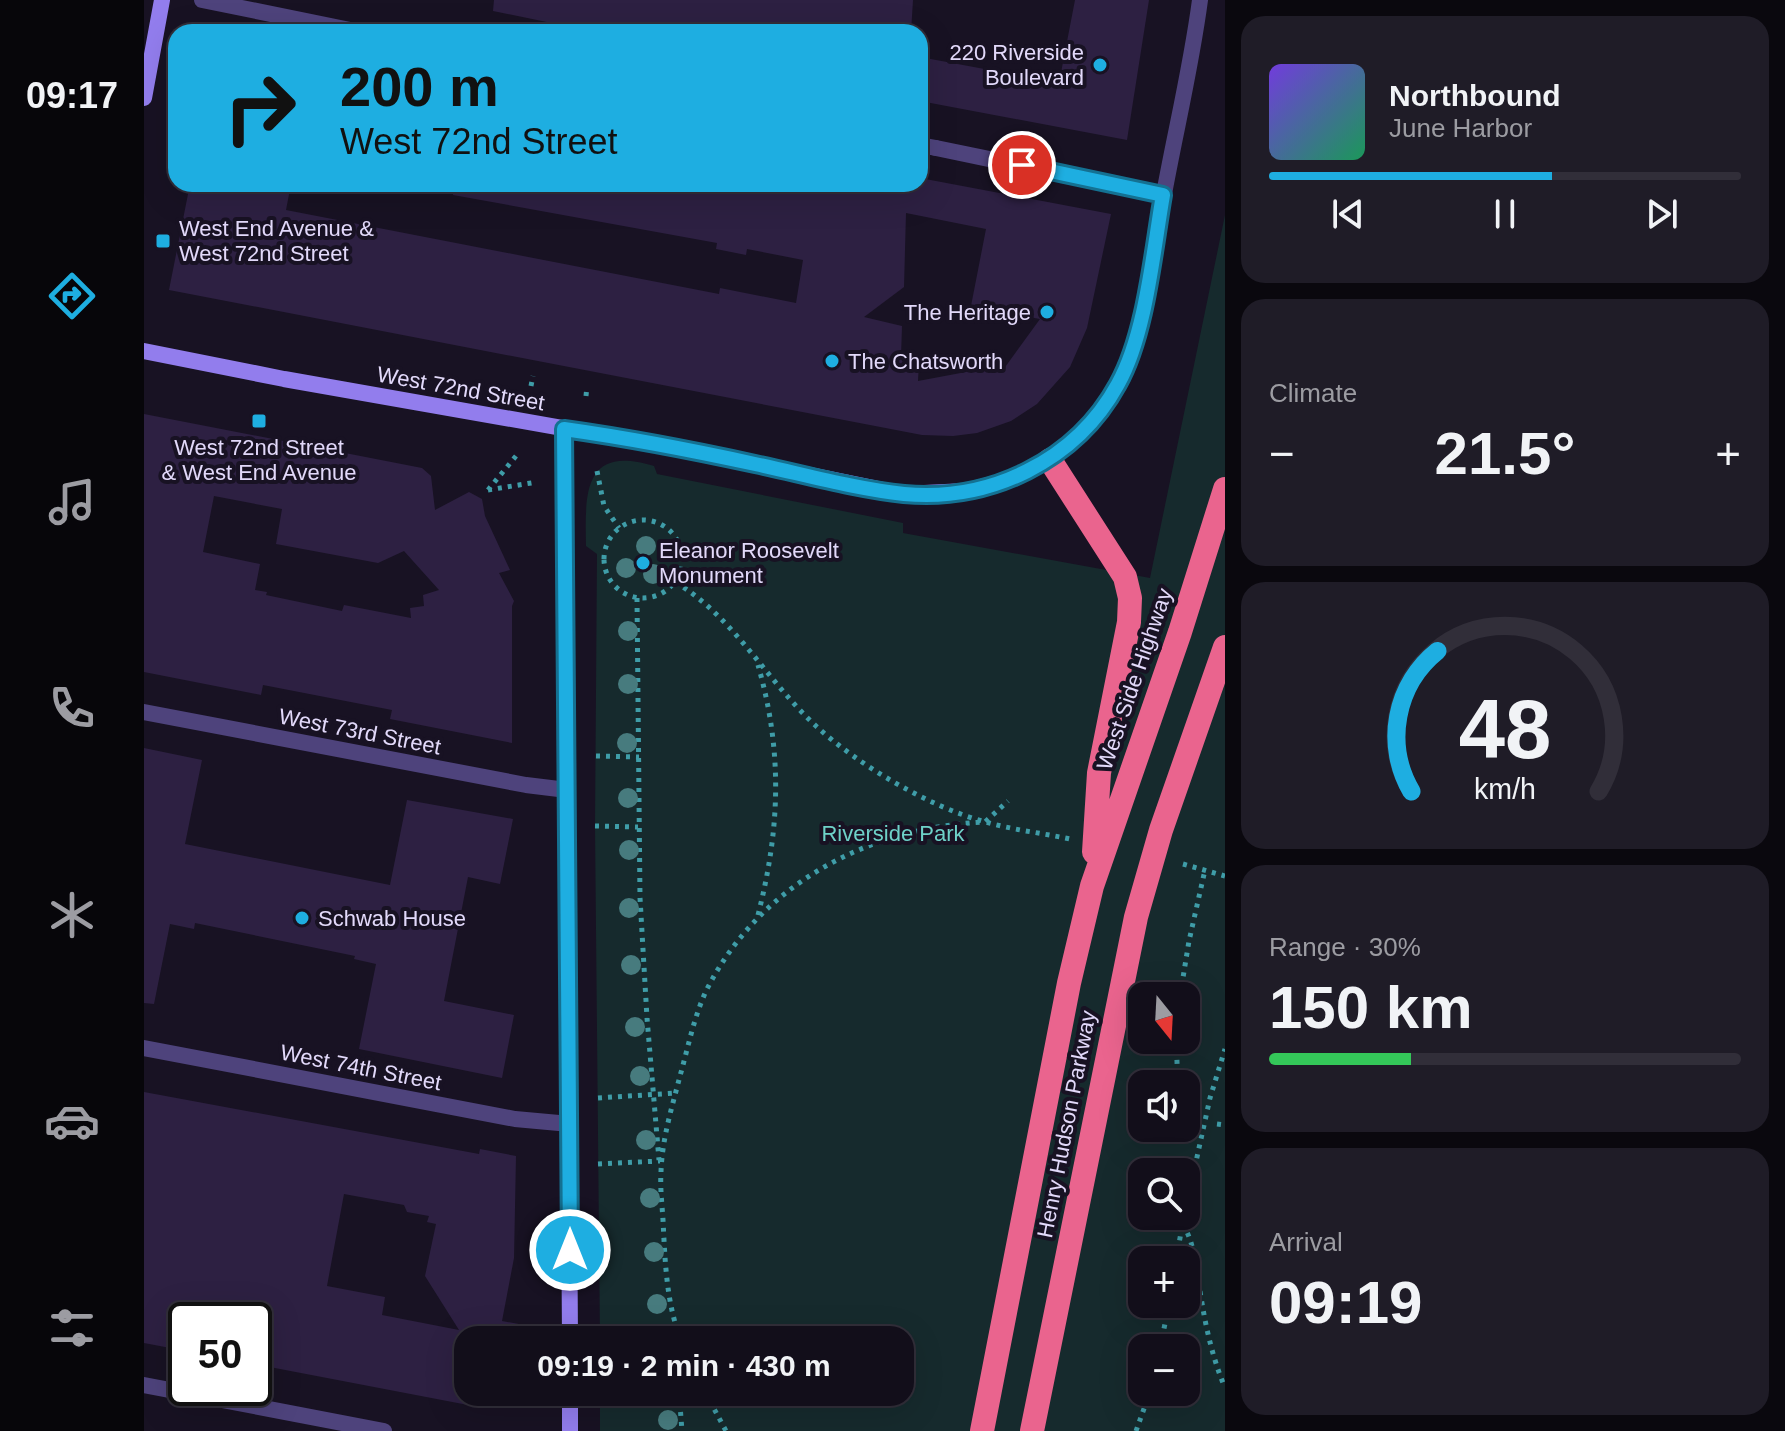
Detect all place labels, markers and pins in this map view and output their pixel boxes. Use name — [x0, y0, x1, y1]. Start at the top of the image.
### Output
place label: 220 Riverside Boulevard — [949, 40, 1084, 90]
marker: 220 Riverside Boulevard — [1091, 56, 1109, 74]
pin — [988, 131, 1056, 199]
place label: West End Avenue & West 72nd Street — [179, 216, 374, 266]
marker: West End Avenue & West 72nd Street — [154, 232, 172, 250]
place label: The Heritage — [904, 300, 1031, 325]
marker: The Heritage — [1038, 303, 1056, 321]
place label: The Chatsworth — [848, 349, 1003, 374]
marker: The Chatsworth — [823, 352, 841, 370]
marker: West 72nd Street & West End Avenue — [250, 412, 268, 430]
place label: West 72nd Street & West End Avenue — [162, 435, 356, 485]
place label: Eleanor Roosevelt Monument — [659, 538, 839, 588]
marker: Eleanor Roosevelt Monument — [634, 554, 652, 572]
place label: Schwab House — [318, 906, 466, 931]
marker: Schwab House — [293, 909, 311, 927]

